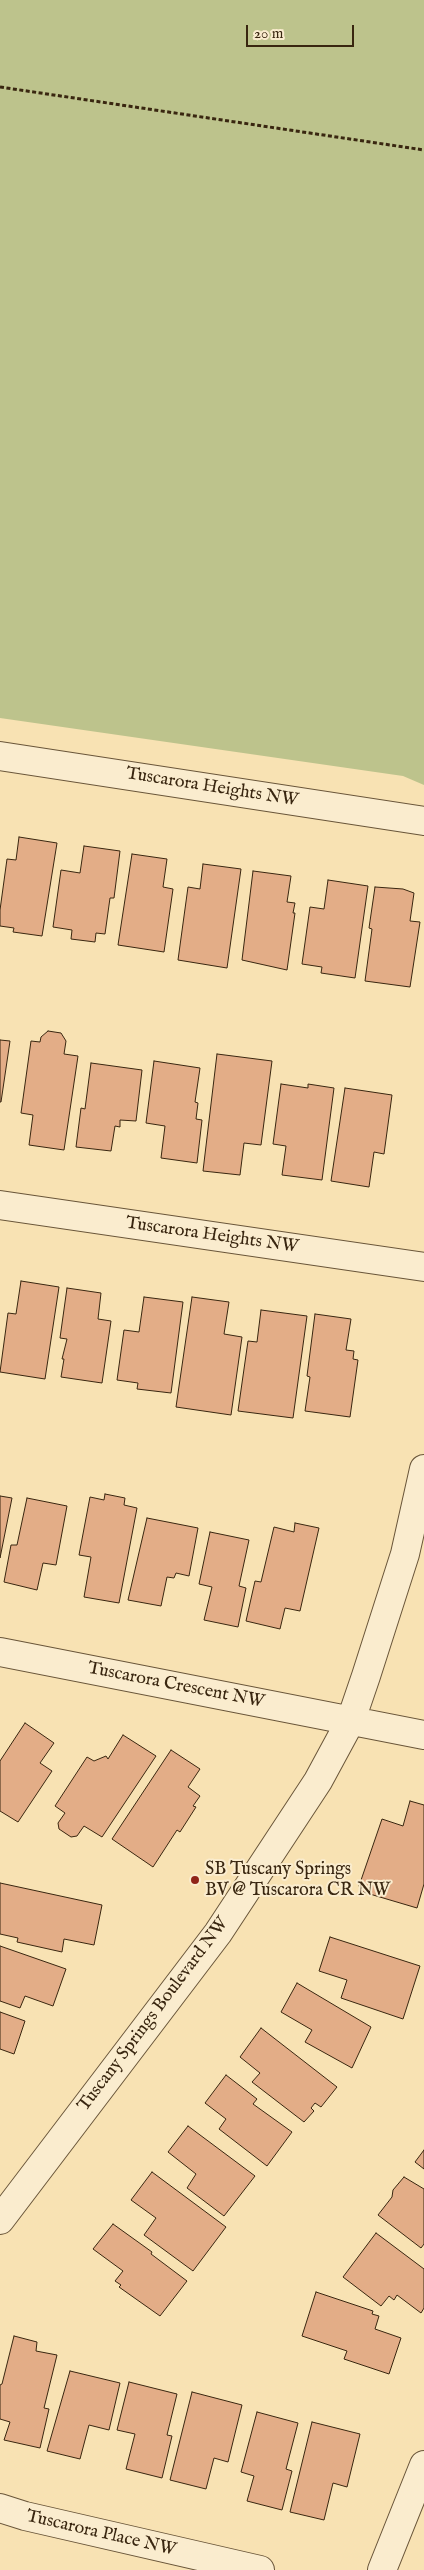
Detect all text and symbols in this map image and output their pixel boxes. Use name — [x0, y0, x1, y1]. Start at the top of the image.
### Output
scale bar — [249, 15, 356, 47]
text: 20 m — [254, 24, 283, 43]
street label: Tuscarora Heights NW — [124, 764, 300, 812]
street label: Tuscarora Heights NW — [124, 1213, 300, 1259]
street label: Tuscarora Crescent NW — [86, 1658, 266, 1714]
place label: SB Tuscany Springs BV @ Tuscarora CR NW — [205, 1859, 390, 1902]
marker: SB Tuscany Springs BV @ Tuscarora CR NW — [189, 1874, 201, 1886]
street label: Tuscany Springs Boulevard NW — [74, 1914, 234, 2116]
street label: Tuscarora Place NW — [24, 2506, 178, 2562]

